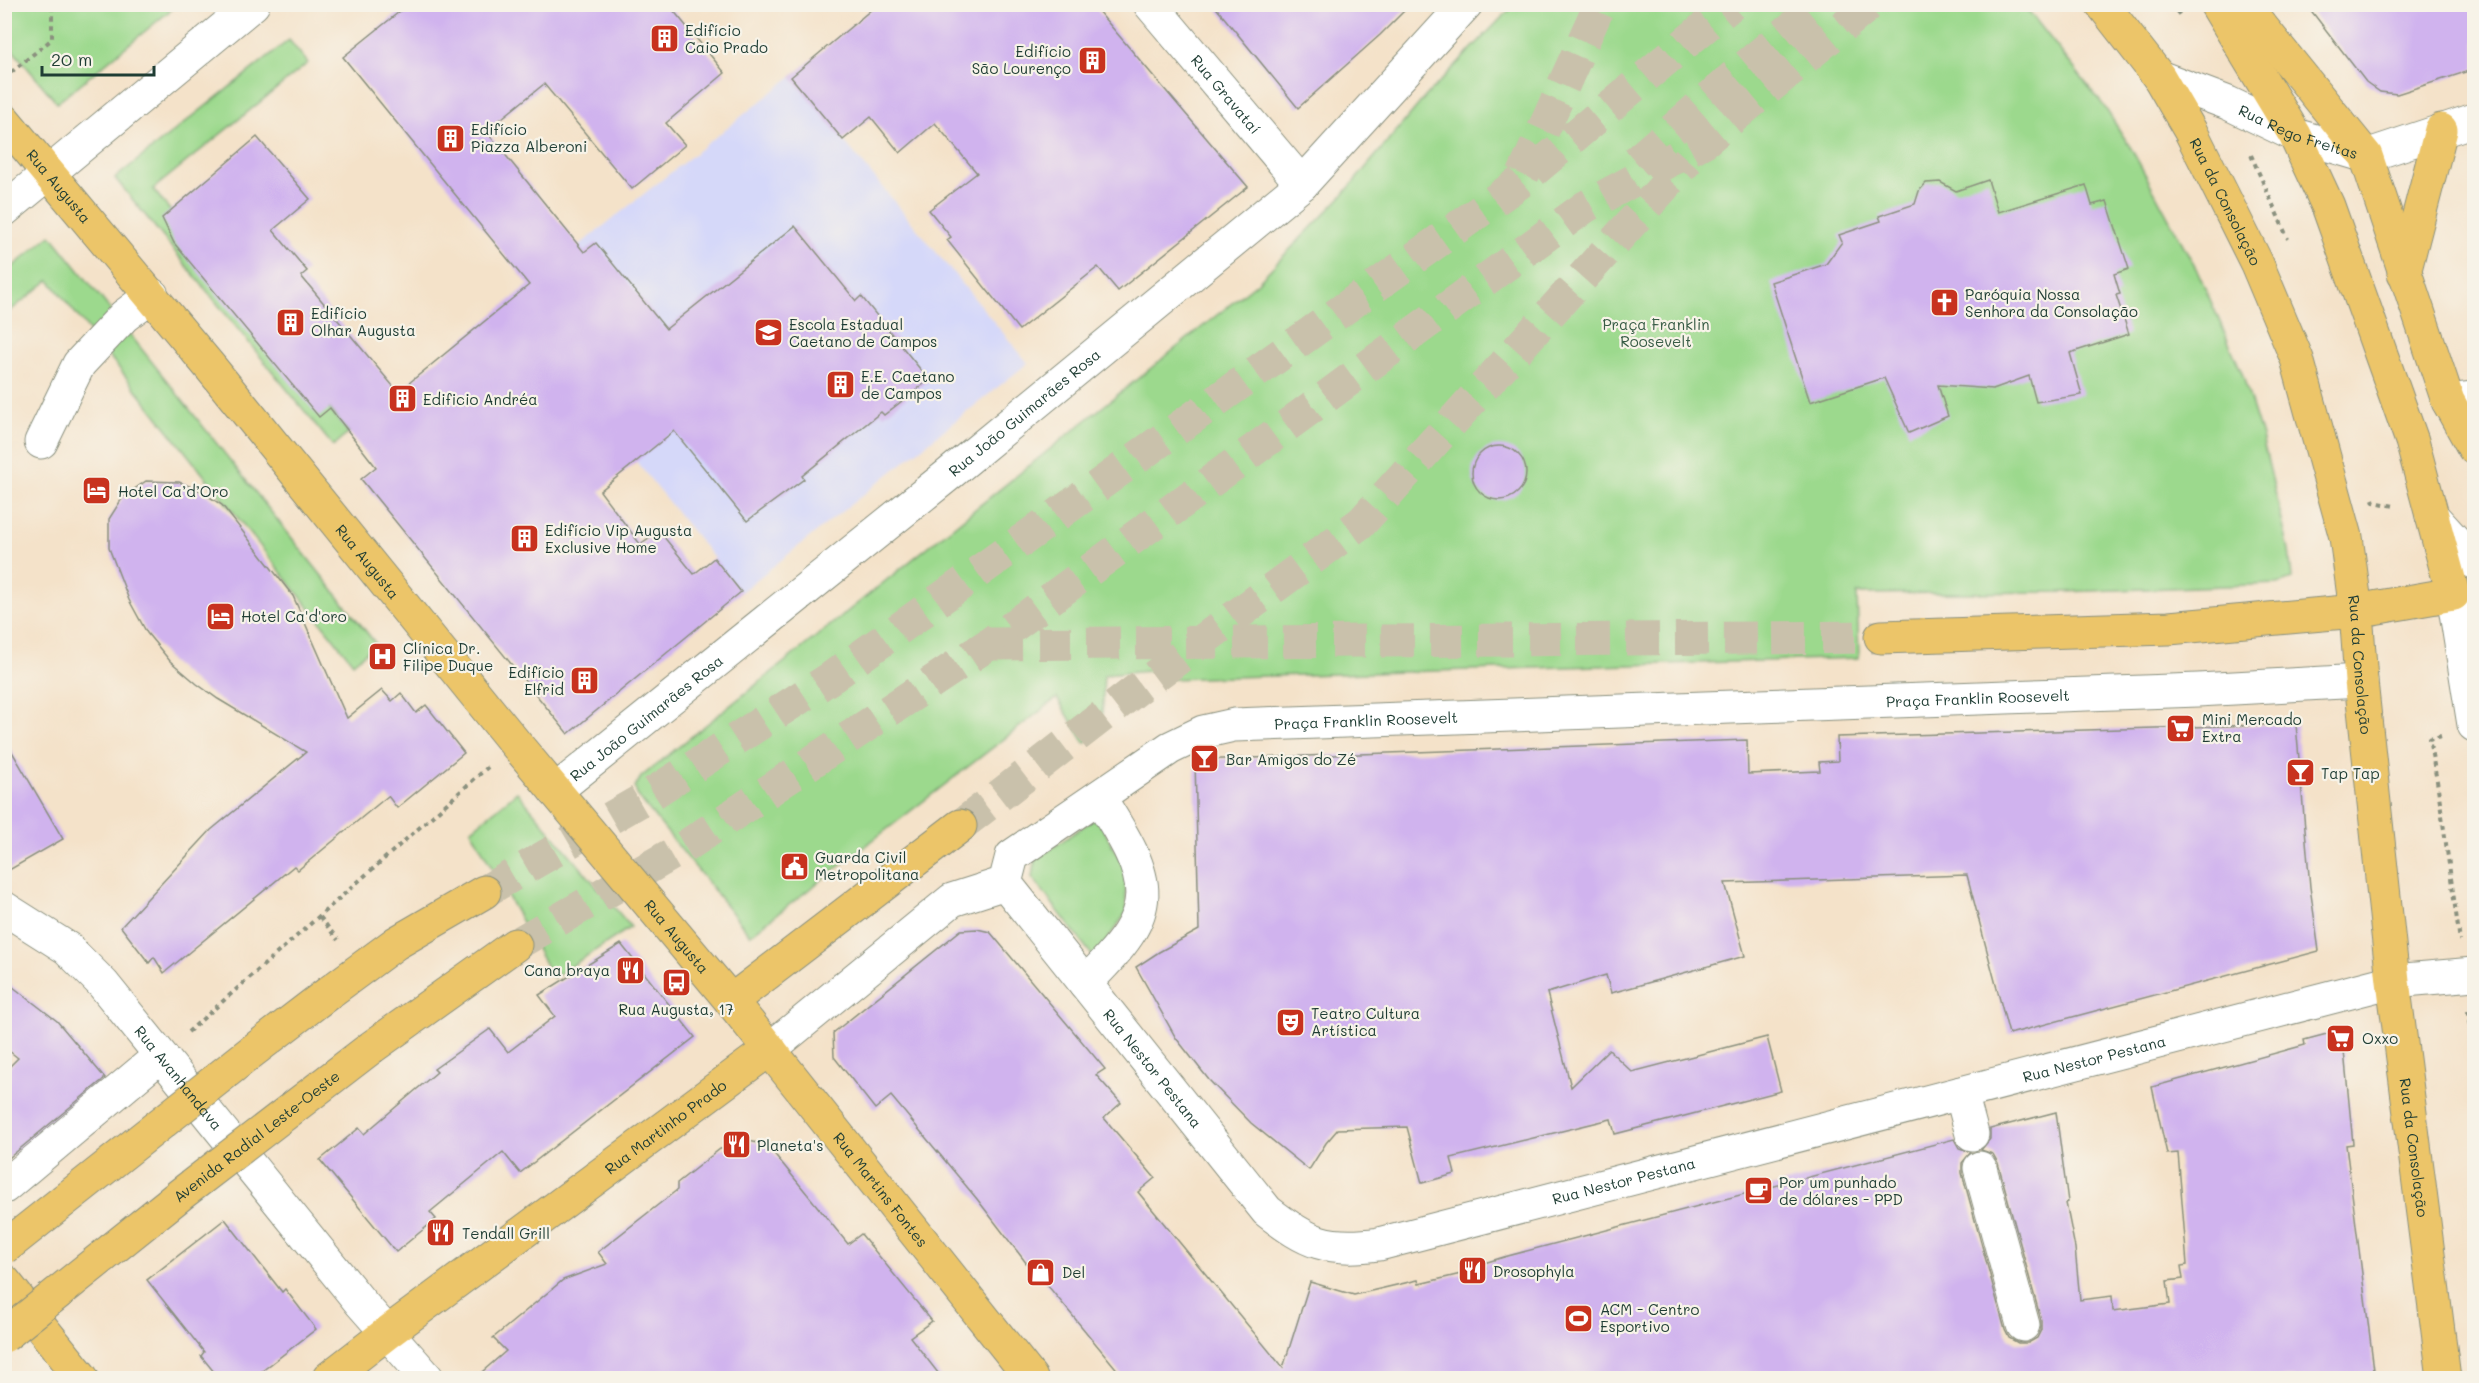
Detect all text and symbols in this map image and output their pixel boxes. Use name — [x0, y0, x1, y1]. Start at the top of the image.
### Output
place label: Edifício Caio Prado — [685, 20, 768, 57]
building icon: Edifício Caio Prado — [648, 23, 680, 55]
scale bar — [42, 39, 154, 77]
place label: Edifício São Lourenço — [972, 41, 1071, 78]
building icon: Edifício São Lourenço — [1076, 44, 1108, 76]
text: 20 m — [51, 47, 92, 71]
street label: Rua Gravataí — [1187, 50, 1265, 138]
street label: Rua Rego Freitas — [2235, 100, 2360, 163]
place label: Edifício Piazza Alberoni — [471, 119, 587, 156]
building icon: Edifício Piazza Alberoni — [434, 122, 466, 154]
street label: Rua da Consolação — [2186, 134, 2266, 269]
street label: Rua Augusta — [22, 145, 96, 227]
place label: Paróquia Nossa Senhora da Consolação — [1965, 284, 2138, 321]
church icon: Paróquia Nossa Senhora da Consolação — [1928, 287, 1960, 319]
place label: Edifício Olhar Augusta — [311, 303, 416, 340]
building icon: Edifício Olhar Augusta — [274, 306, 306, 338]
place label: Escola Estadual Caetano de Campos — [789, 314, 937, 351]
park label: Praça Franklin Roosevelt — [1602, 314, 1710, 351]
school or university icon: Escola Estadual Caetano de Campos — [752, 317, 784, 349]
street label: Rua João Guimarães Rosa — [944, 344, 1104, 481]
place label: E.E. Caetano de Campos — [861, 366, 954, 403]
building icon: E.E. Caetano de Campos — [824, 369, 856, 401]
building icon: Edificio Andréa — [386, 383, 418, 415]
place label: Edificio Andréa — [423, 389, 538, 409]
hotel icon: Hotel Ca’d’Oro — [81, 475, 113, 507]
place label: Hotel Ca’d’Oro — [118, 481, 228, 501]
street label: Rua Augusta — [331, 520, 404, 603]
place label: Edifício Vip Augusta Exclusive Home — [545, 520, 692, 557]
building icon: Edifício Vip Augusta Exclusive Home — [508, 523, 540, 555]
street label: Rua da Consolação — [2344, 594, 2377, 736]
hotel icon: Hotel Ca'd'oro — [204, 600, 236, 632]
place label: Hotel Ca'd'oro — [241, 606, 347, 626]
place label: Clínica Dr. Filipe Duque — [403, 638, 493, 675]
hospital icon: Clínica Dr. Filipe Duque — [366, 641, 398, 673]
street label: Rua João Guimarães Rosa — [565, 650, 727, 785]
place label: Edifício Elfrid — [508, 662, 564, 699]
building icon: Edifício Elfrid — [569, 665, 601, 697]
street label: Praça Franklin Roosevelt — [1886, 685, 2070, 711]
street label: Praça Franklin Roosevelt — [1274, 707, 1458, 734]
place label: Mini Mercado Extra — [2202, 709, 2302, 746]
supermarket icon: Mini Mercado Extra — [2165, 712, 2197, 744]
bar icon: Bar Amigos do Zé — [1189, 743, 1221, 775]
place label: Bar Amigos do Zé — [1226, 749, 1356, 769]
bar icon: Tap Tap — [2284, 757, 2316, 789]
place label: Tap Tap — [2321, 763, 2380, 783]
place label: Guarda Civil Metropolitana — [815, 847, 919, 884]
public building icon: Guarda Civil Metropolitana — [778, 850, 810, 882]
street label: Rua Augusta — [640, 895, 714, 978]
restaurant icon: Cana braya — [615, 954, 647, 986]
place label: Cana braya — [524, 960, 610, 980]
bus stop icon: Rua Augusta, 17 — [660, 966, 692, 998]
place label: Rua Augusta, 17 — [618, 999, 734, 1019]
place label: Teatro Cultura Artística — [1311, 1003, 1420, 1040]
street label: Rua Nestor Pestana — [1099, 1005, 1207, 1132]
theatre icon: Teatro Cultura Artística — [1274, 1006, 1306, 1038]
street label: Rua Avanhandava — [130, 1021, 227, 1134]
supermarket icon: Oxxo — [2325, 1022, 2357, 1054]
place label: Oxxo — [2362, 1028, 2398, 1048]
street label: Rua Nestor Pestana — [2020, 1030, 2168, 1087]
street label: Avenida Radial Leste-Oeste — [169, 1066, 344, 1206]
street label: Rua Martinho Prado — [600, 1075, 730, 1178]
street label: Rua da Consolação — [2396, 1077, 2433, 1218]
street label: Rua Martins Fontes — [829, 1128, 933, 1251]
restaurant icon: Planeta's — [720, 1129, 752, 1161]
place label: Planeta's — [757, 1135, 823, 1155]
street label: Rua Nestor Pestana — [1550, 1152, 1697, 1209]
place label: Por um punhado de dólares - PPD — [1779, 1172, 1903, 1209]
cafe icon: Por um punhado de dólares - PPD — [1742, 1175, 1774, 1207]
restaurant icon: Tendall Grill — [425, 1217, 457, 1249]
place label: Tendall Grill — [462, 1223, 550, 1243]
restaurant icon: Drosophyla — [1456, 1255, 1488, 1287]
shop icon: Del — [1025, 1256, 1057, 1288]
place label: Drosophyla — [1493, 1261, 1575, 1281]
place label: Del — [1062, 1262, 1085, 1282]
place label: ACM - Centro Esportivo — [1600, 1299, 1700, 1336]
sports icon: ACM - Centro Esportivo — [1563, 1302, 1595, 1334]

